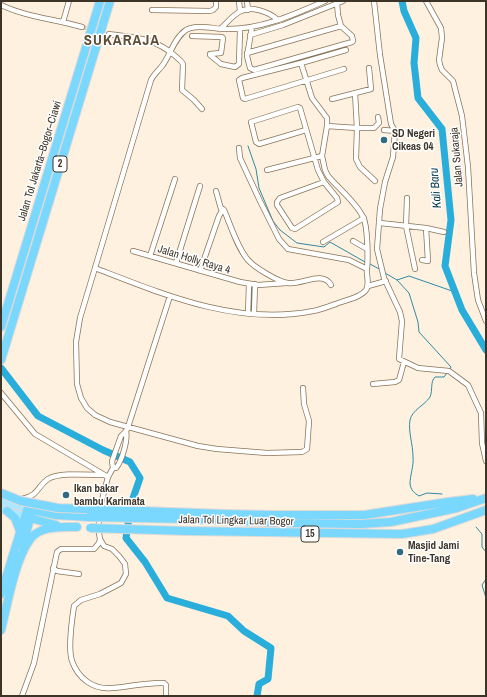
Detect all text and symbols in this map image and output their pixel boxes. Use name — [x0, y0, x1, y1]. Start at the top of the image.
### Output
district label: SUKARAJA — [84, 32, 160, 50]
street label: Jalan Tol Jakarta–Bogor–Ciawi — [15, 99, 65, 223]
place label: SD Negeri Cikeas 04 — [392, 127, 435, 153]
street label: Jalan Sukaraja — [448, 127, 466, 187]
marker: SD Negeri Cikeas 04 — [379, 135, 389, 145]
road number: 2 — [53, 156, 67, 172]
water label: Kali Baru — [427, 167, 445, 209]
street label: Jalan Holly Raya 4 — [156, 243, 232, 277]
place label: Ikan bakar bambu Karimata — [74, 482, 145, 508]
marker: Ikan bakar bambu Karimata — [61, 490, 71, 500]
street label: Jalan Tol Lingkar Luar Bogor — [178, 513, 294, 529]
road number: 15 — [301, 526, 319, 542]
place label: Masjid Jami Tine-Tang — [408, 539, 459, 565]
marker: Masjid Jami Tine-Tang — [395, 547, 405, 557]

